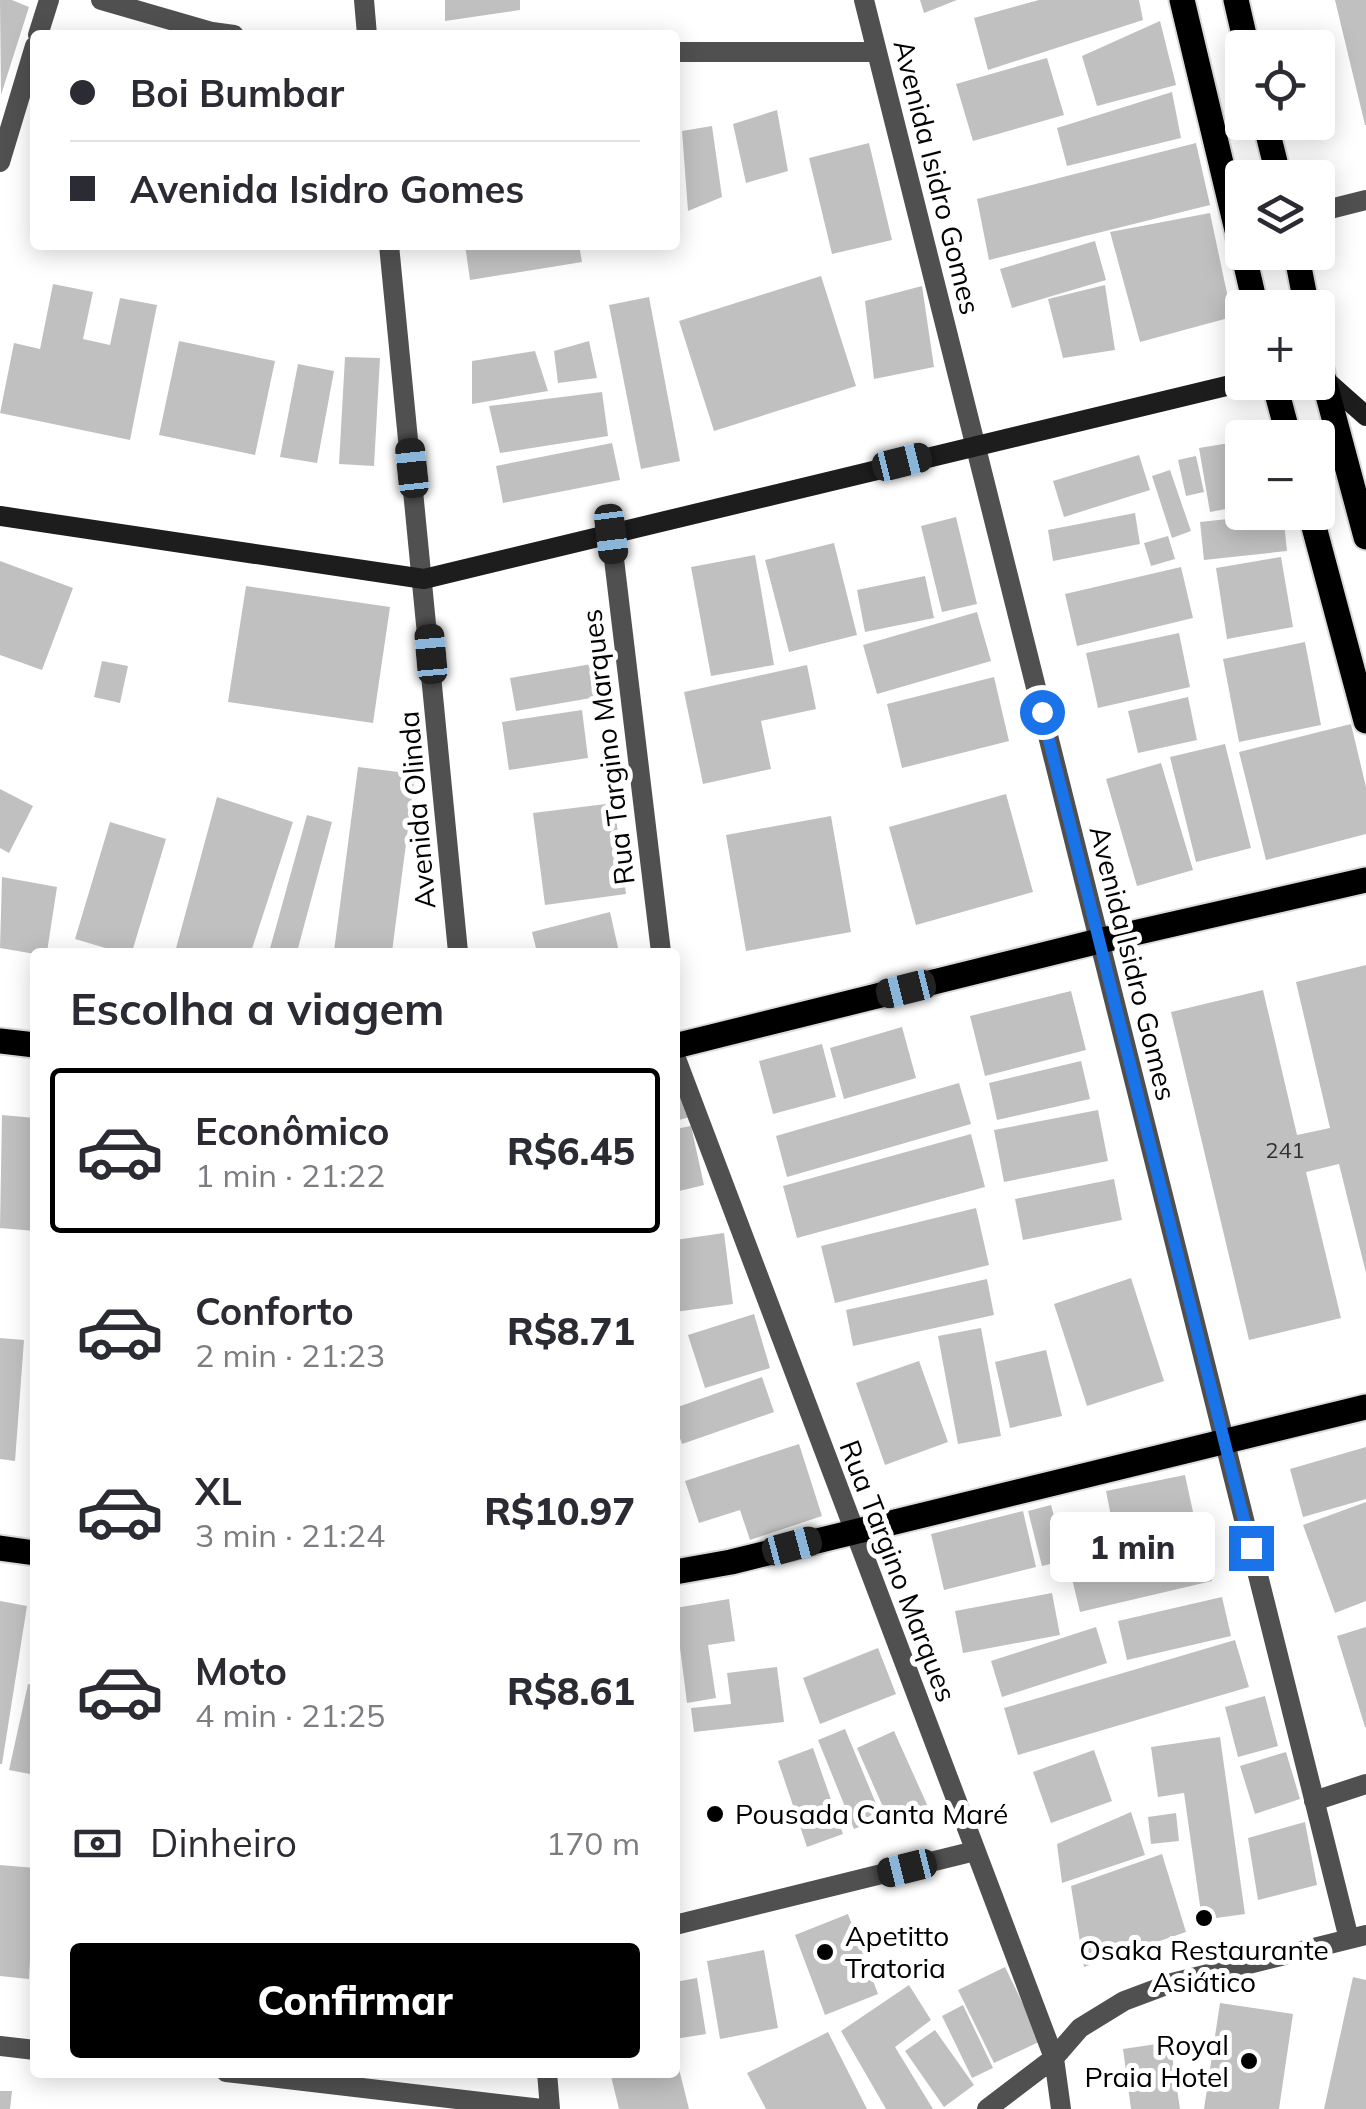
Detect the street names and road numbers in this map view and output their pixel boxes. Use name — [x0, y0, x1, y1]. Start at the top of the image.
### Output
street label: Avenida Isidro Gomes — [886, 36, 989, 318]
street label: Rua Targino Marques — [573, 607, 642, 887]
street label: Avenida Olinda — [390, 710, 443, 911]
street label: Avenida Isidro Gomes — [1082, 822, 1185, 1104]
street label: Rua Targino Marques — [832, 1435, 965, 1707]

